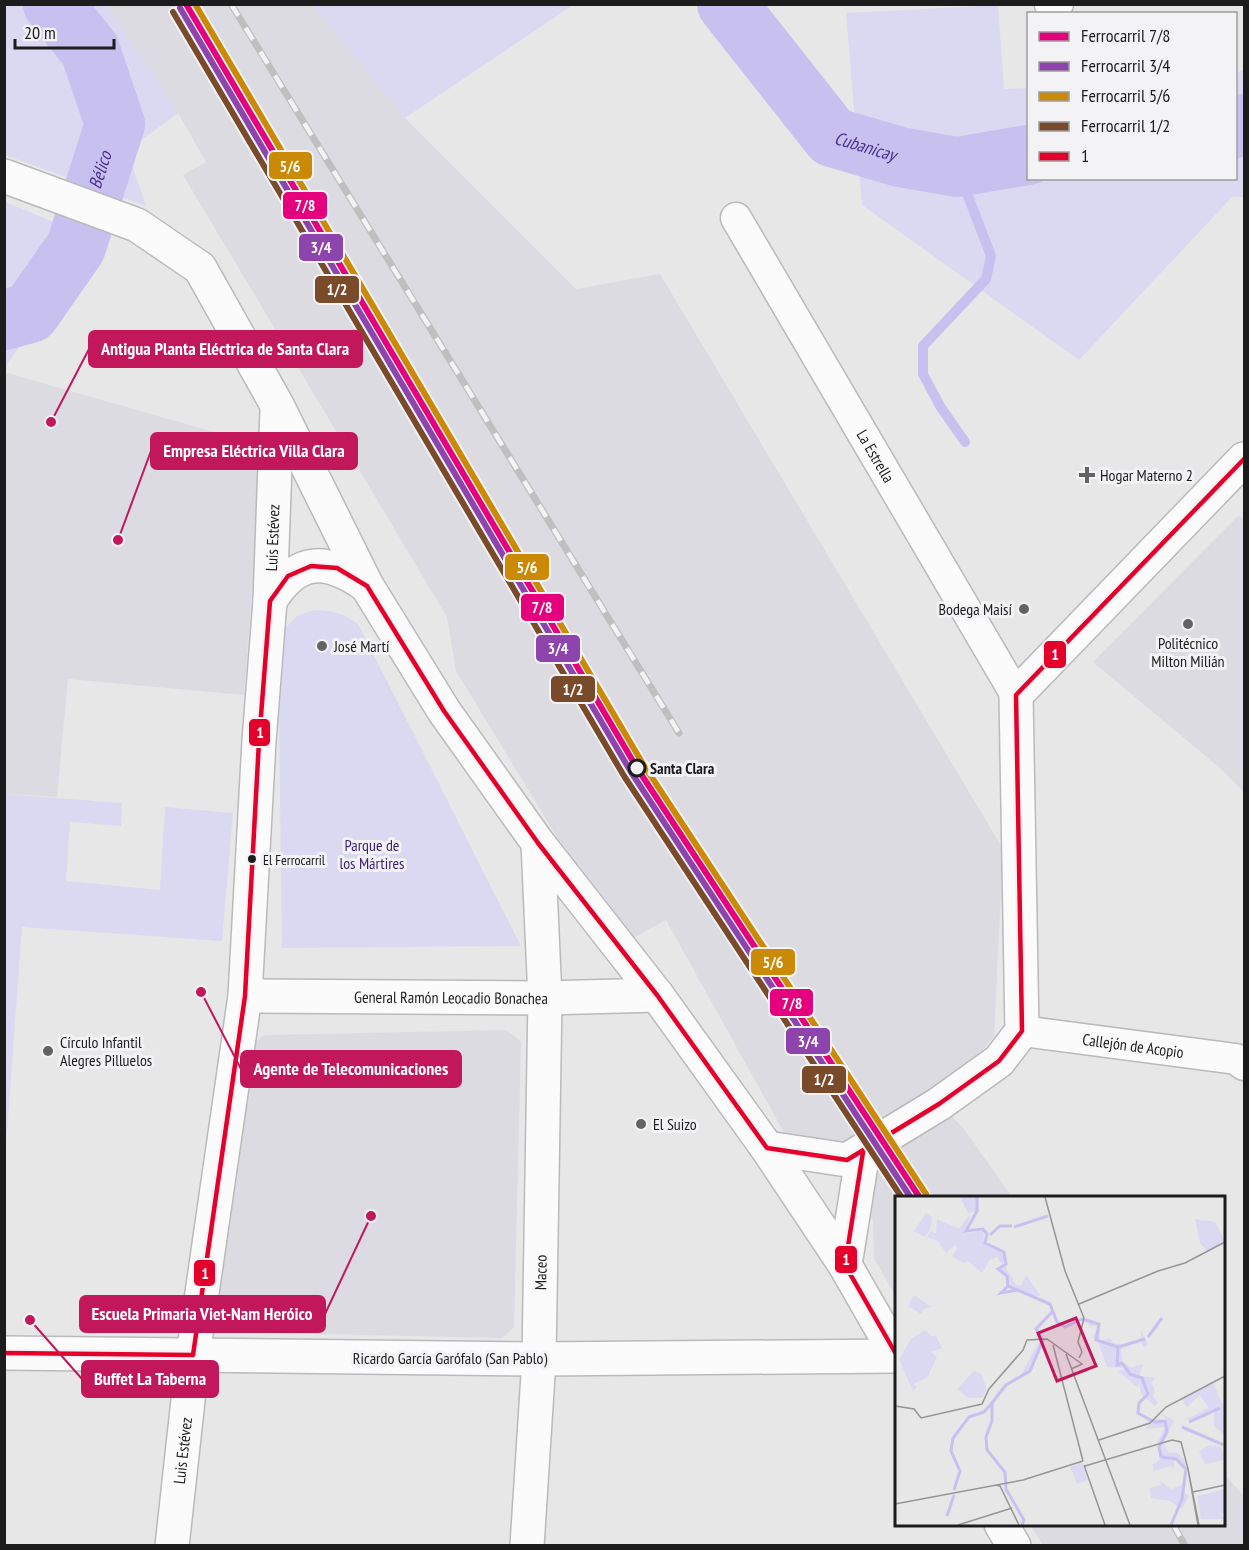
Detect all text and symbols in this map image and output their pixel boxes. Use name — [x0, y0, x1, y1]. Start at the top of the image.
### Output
scale bar — [15, 12, 114, 50]
legend — [1027, 12, 1237, 180]
text: 20 m — [24, 21, 56, 44]
text: Ferrocarril 7/8 — [1081, 24, 1170, 47]
text: Ferrocarril 3/4 — [1081, 54, 1170, 77]
text: Ferrocarril 5/6 — [1081, 84, 1170, 107]
text: Ferrocarril 1/2 — [1081, 114, 1170, 137]
water label: Cubanicay — [832, 126, 901, 167]
text: 1 — [1081, 144, 1089, 167]
water label: Bélico — [83, 147, 117, 192]
line badge: 5/6 — [268, 151, 313, 180]
text: 5/6 — [280, 156, 301, 176]
line badge: 7/8 — [282, 191, 328, 220]
text: 7/8 — [295, 195, 315, 215]
line badge: 3/4 — [298, 233, 344, 262]
text: 3/4 — [311, 237, 332, 257]
line badge: 1/2 — [314, 275, 360, 304]
text: 1/2 — [327, 279, 347, 299]
callout: Antigua Planta Eléctrica de Santa Clara — [89, 331, 362, 367]
text: Antigua Planta Eléctrica de Santa Clara — [100, 337, 349, 360]
street label: La Estrella — [852, 426, 899, 486]
callout: Empresa Eléctrica Villa Clara — [151, 433, 357, 469]
text: Empresa Eléctrica Villa Clara — [163, 439, 345, 462]
place label: Hogar Materno 2 — [1100, 465, 1193, 485]
marker: Hogar Materno 2 — [1078, 466, 1096, 484]
street label: Luis Estévez — [261, 504, 284, 572]
line badge: 5/6 — [504, 553, 550, 581]
text: 5/6 — [517, 557, 538, 577]
line badge: 7/8 — [520, 593, 565, 622]
text: 7/8 — [532, 597, 552, 617]
place label: Bodega Maisí — [938, 599, 1013, 619]
marker: Bodega Maisí — [1017, 602, 1031, 616]
marker: Politécnico Milton Milián — [1181, 617, 1195, 631]
place label: Politécnico Milton Milián — [1151, 633, 1225, 671]
line badge: 3/4 — [535, 634, 581, 663]
place label: José Martí — [333, 636, 390, 656]
text: 3/4 — [548, 638, 569, 658]
marker: José Martí — [315, 639, 329, 653]
line badge: 1 — [1043, 640, 1067, 669]
text: 1 — [1051, 644, 1059, 664]
line badge: 1/2 — [550, 675, 596, 703]
text: 1/2 — [563, 679, 583, 699]
line badge: 1 — [248, 718, 271, 747]
text: 1 — [256, 722, 264, 742]
place label: Santa Clara — [650, 758, 715, 778]
marker: Santa Clara — [628, 759, 646, 777]
park label: Parque de los Mártires — [339, 835, 405, 873]
place label: El Ferrocarril — [263, 851, 326, 869]
marker: El Ferrocarril — [246, 853, 258, 865]
line badge: 5/6 — [750, 948, 796, 976]
text: 5/6 — [763, 952, 784, 972]
street label: General Ramón Leocadio Bonachea — [354, 987, 548, 1008]
line badge: 7/8 — [769, 988, 814, 1017]
text: 7/8 — [782, 993, 802, 1013]
line badge: 3/4 — [785, 1027, 831, 1055]
street label: Callejón de Acopio — [1081, 1029, 1185, 1062]
text: 3/4 — [798, 1031, 819, 1051]
place label: Círculo Infantil Alegres Pilluelos — [60, 1032, 152, 1070]
marker: Círculo Infantil Alegres Pilluelos — [41, 1044, 55, 1058]
callout: Agente de Telecomunicaciones — [241, 1051, 461, 1087]
text: Agente de Telecomunicaciones — [253, 1057, 448, 1080]
line badge: 1/2 — [801, 1065, 847, 1094]
text: 1/2 — [814, 1069, 834, 1089]
place label: El Suizo — [653, 1114, 697, 1134]
marker: El Suizo — [634, 1117, 648, 1131]
inset map — [895, 1196, 1225, 1526]
line badge: 1 — [834, 1245, 858, 1274]
text: 1 — [842, 1249, 850, 1269]
street label: Maceo — [530, 1254, 551, 1290]
line badge: 1 — [193, 1259, 216, 1287]
text: 1 — [201, 1263, 209, 1283]
callout: Escuela Primaria Viet-Nam Heróico — [80, 1296, 325, 1332]
text: Escuela Primaria Viet-Nam Heróico — [91, 1302, 313, 1325]
street label: Ricardo García Garófalo (San Pablo) — [353, 1348, 547, 1368]
callout: Buffet La Taberna — [82, 1361, 218, 1397]
text: Buffet La Taberna — [94, 1367, 206, 1390]
street label: Luis Estévez — [169, 1416, 196, 1485]

